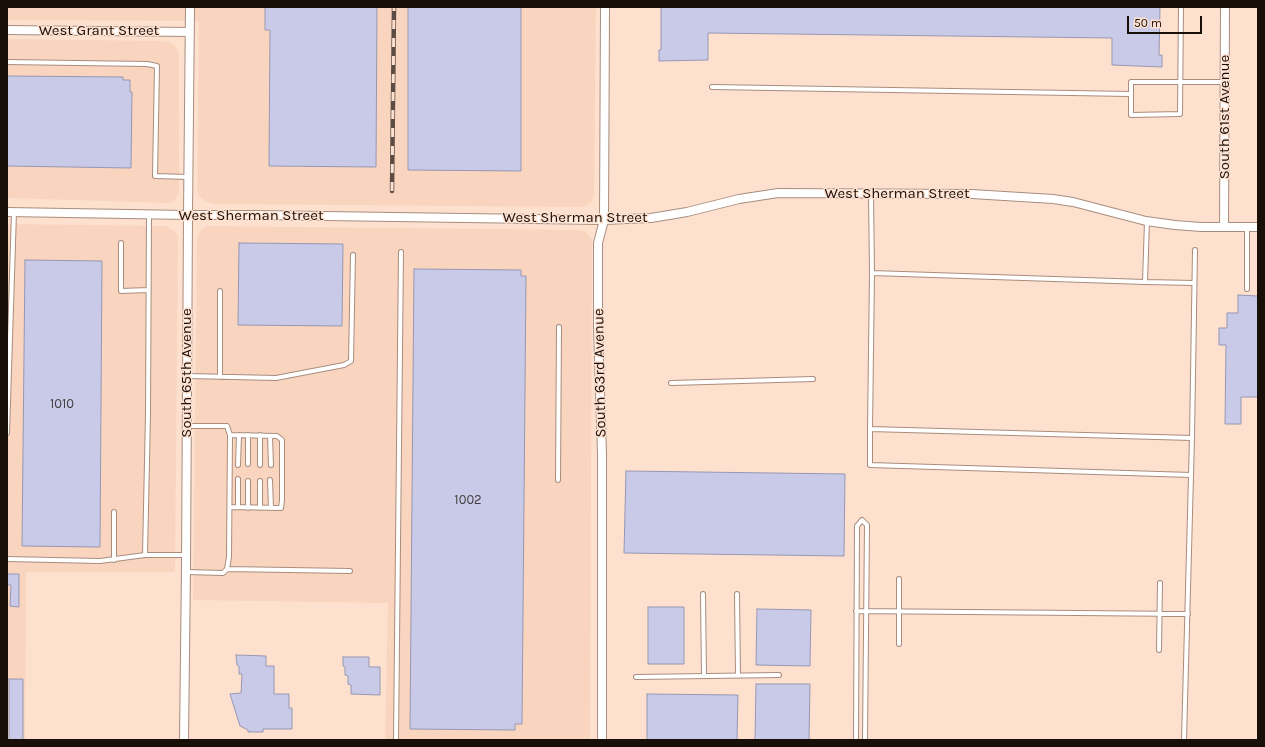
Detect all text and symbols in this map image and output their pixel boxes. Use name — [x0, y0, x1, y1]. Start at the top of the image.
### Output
scale bar — [1129, 8, 1204, 34]
text: 50 m — [1134, 16, 1162, 30]
street label: West Grant Street — [39, 22, 159, 40]
street label: South 61st Avenue — [1216, 55, 1234, 179]
street label: West Sherman Street — [824, 185, 970, 203]
street label: West Sherman Street — [178, 207, 324, 225]
street label: West Sherman Street — [502, 209, 648, 227]
street label: South 65th Avenue — [178, 308, 196, 438]
street label: South 63rd Avenue — [590, 308, 610, 438]
house number: 1010 — [50, 396, 74, 412]
house number: 1002 — [454, 492, 482, 508]

